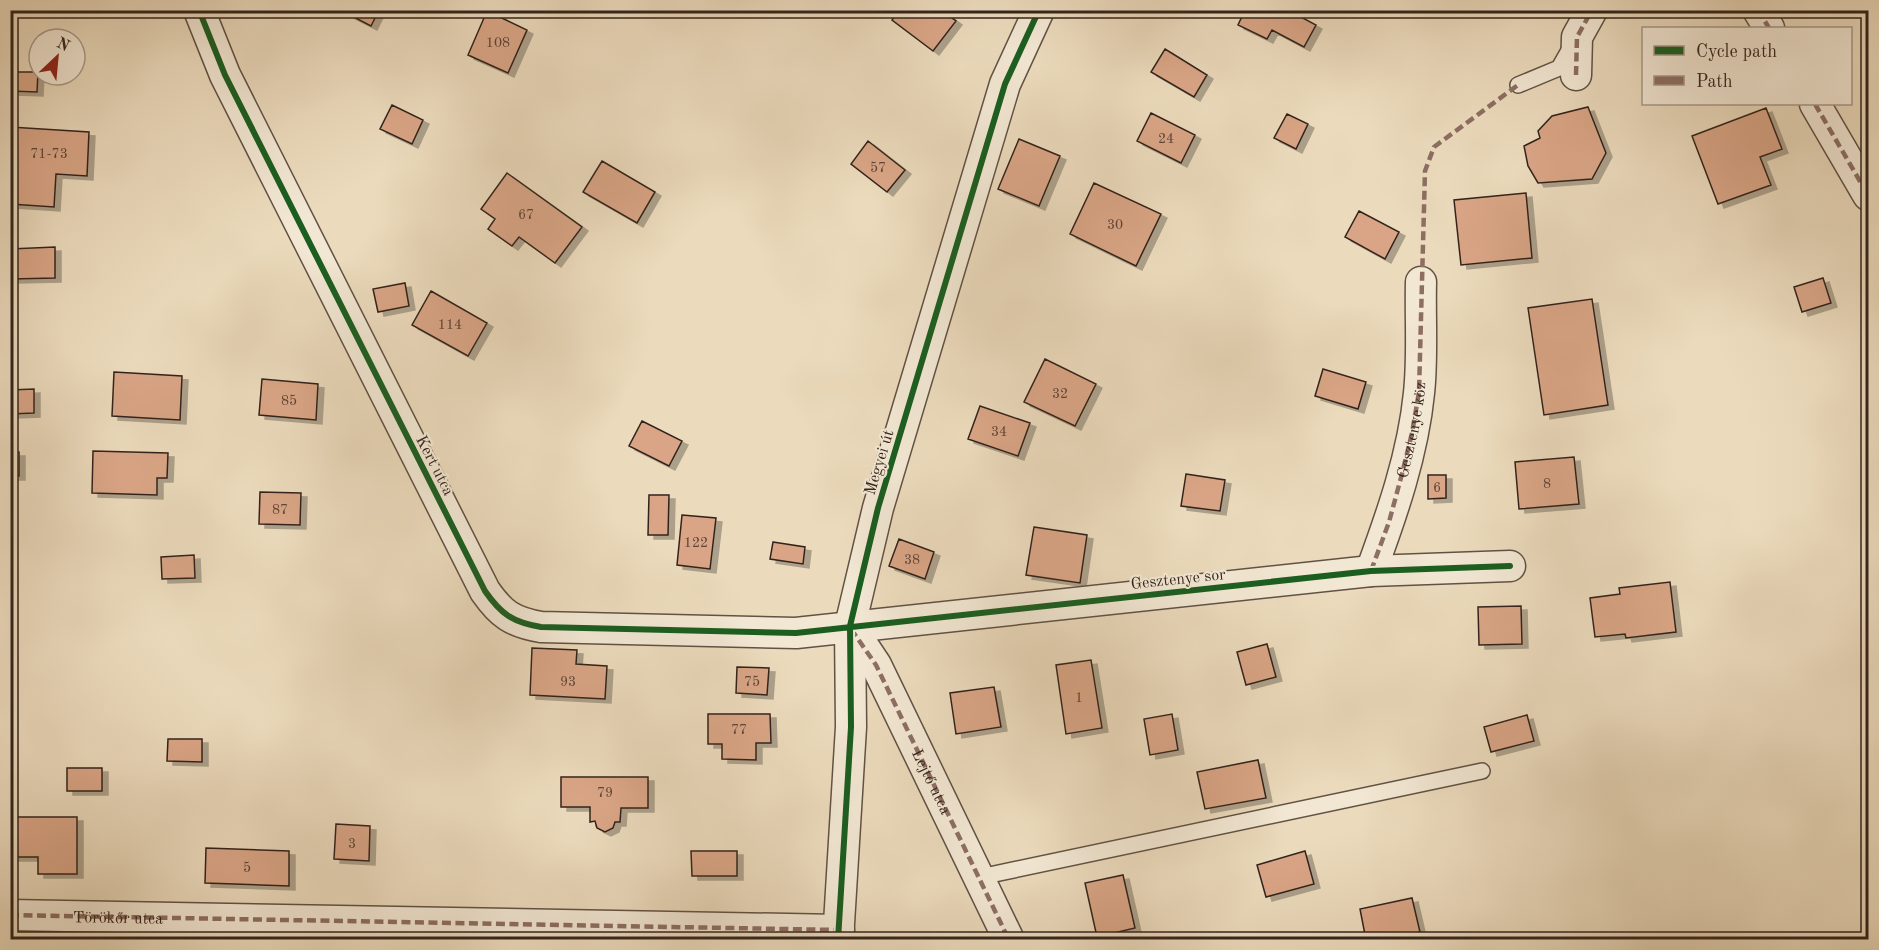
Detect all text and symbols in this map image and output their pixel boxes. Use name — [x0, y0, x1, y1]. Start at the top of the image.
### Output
north arrow — [27, 27, 87, 87]
legend — [1642, 27, 1852, 105]
text: N — [54, 35, 72, 56]
house number: 108 — [486, 36, 510, 50]
text: Cycle path — [1696, 43, 1777, 61]
text: Path — [1696, 73, 1733, 91]
house number: 24 — [1158, 132, 1174, 146]
house number: 71-73 — [30, 147, 68, 161]
house number: 57 — [870, 161, 886, 175]
house number: 67 — [518, 208, 534, 222]
house number: 30 — [1107, 218, 1123, 232]
house number: 114 — [438, 318, 462, 332]
street label: Gesztenye köz — [1395, 382, 1429, 480]
house number: 32 — [1052, 387, 1068, 401]
house number: 85 — [281, 394, 297, 408]
house number: 34 — [991, 425, 1007, 439]
street label: Megyei út — [862, 428, 898, 497]
street label: Kert utca — [412, 433, 456, 499]
house number: 8 — [1543, 477, 1551, 491]
house number: 6 — [1433, 481, 1441, 495]
house number: 87 — [272, 503, 288, 517]
house number: 122 — [684, 536, 708, 550]
house number: 38 — [904, 553, 920, 567]
street label: Gesztenye sor — [1130, 567, 1227, 593]
house number: 93 — [560, 675, 576, 689]
house number: 75 — [744, 675, 760, 689]
house number: 1 — [1075, 691, 1083, 705]
house number: 77 — [731, 723, 747, 737]
street label: Lejtő utca — [908, 747, 953, 817]
house number: 79 — [597, 786, 613, 800]
house number: 3 — [348, 837, 356, 851]
house number: 5 — [243, 861, 251, 875]
street label: Törökőr utca — [73, 910, 163, 928]

